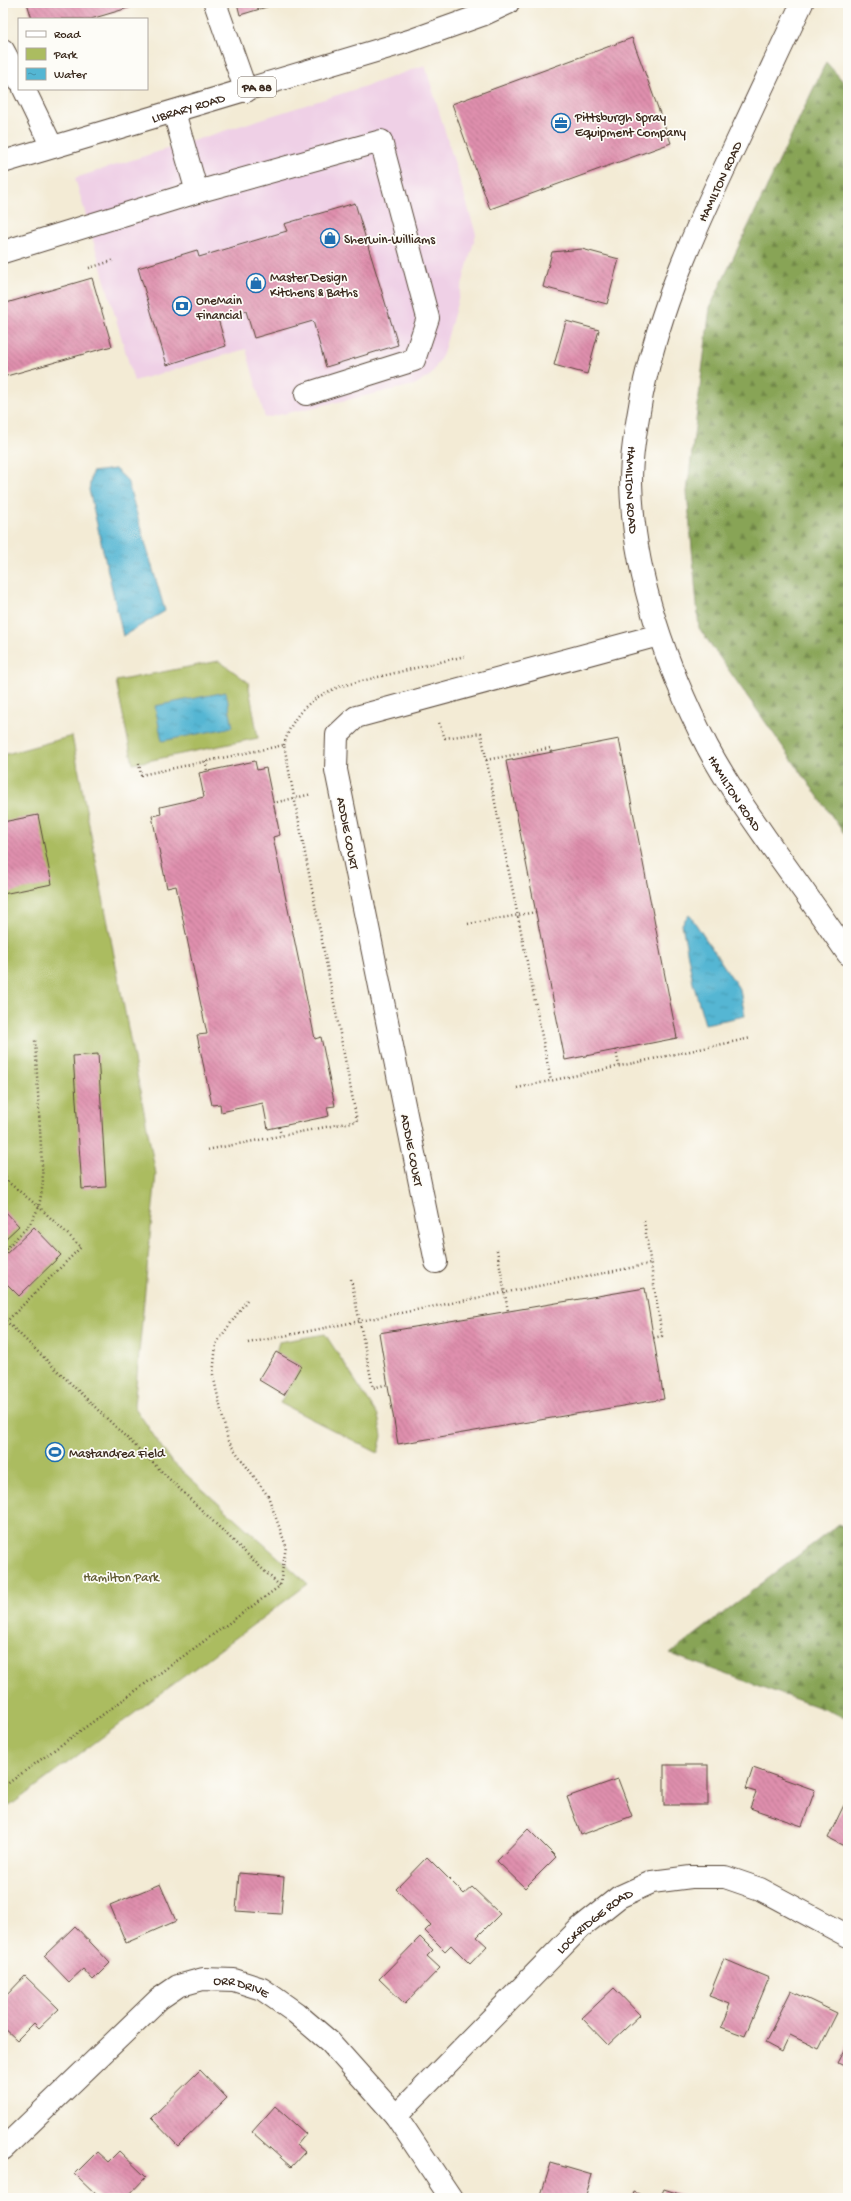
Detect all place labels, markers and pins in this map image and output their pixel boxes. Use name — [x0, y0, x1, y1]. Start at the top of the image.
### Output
place label: Pittsburgh Spray Equipment Company — [574, 111, 687, 141]
office icon: Pittsburgh Spray Equipment Company — [550, 112, 572, 134]
shop icon: Sherwin-Williams — [319, 227, 341, 249]
place label: Sherwin-Williams — [344, 233, 436, 248]
place label: Master Design Kitchens & Baths — [270, 271, 359, 301]
shop icon: Master Design Kitchens & Baths — [245, 272, 267, 294]
place label: OneMain Financial — [195, 294, 243, 324]
bank icon: OneMain Financial — [171, 295, 193, 317]
sports icon: Mastandrea Field — [44, 1441, 66, 1463]
place label: Mastandrea Field — [69, 1447, 166, 1462]

